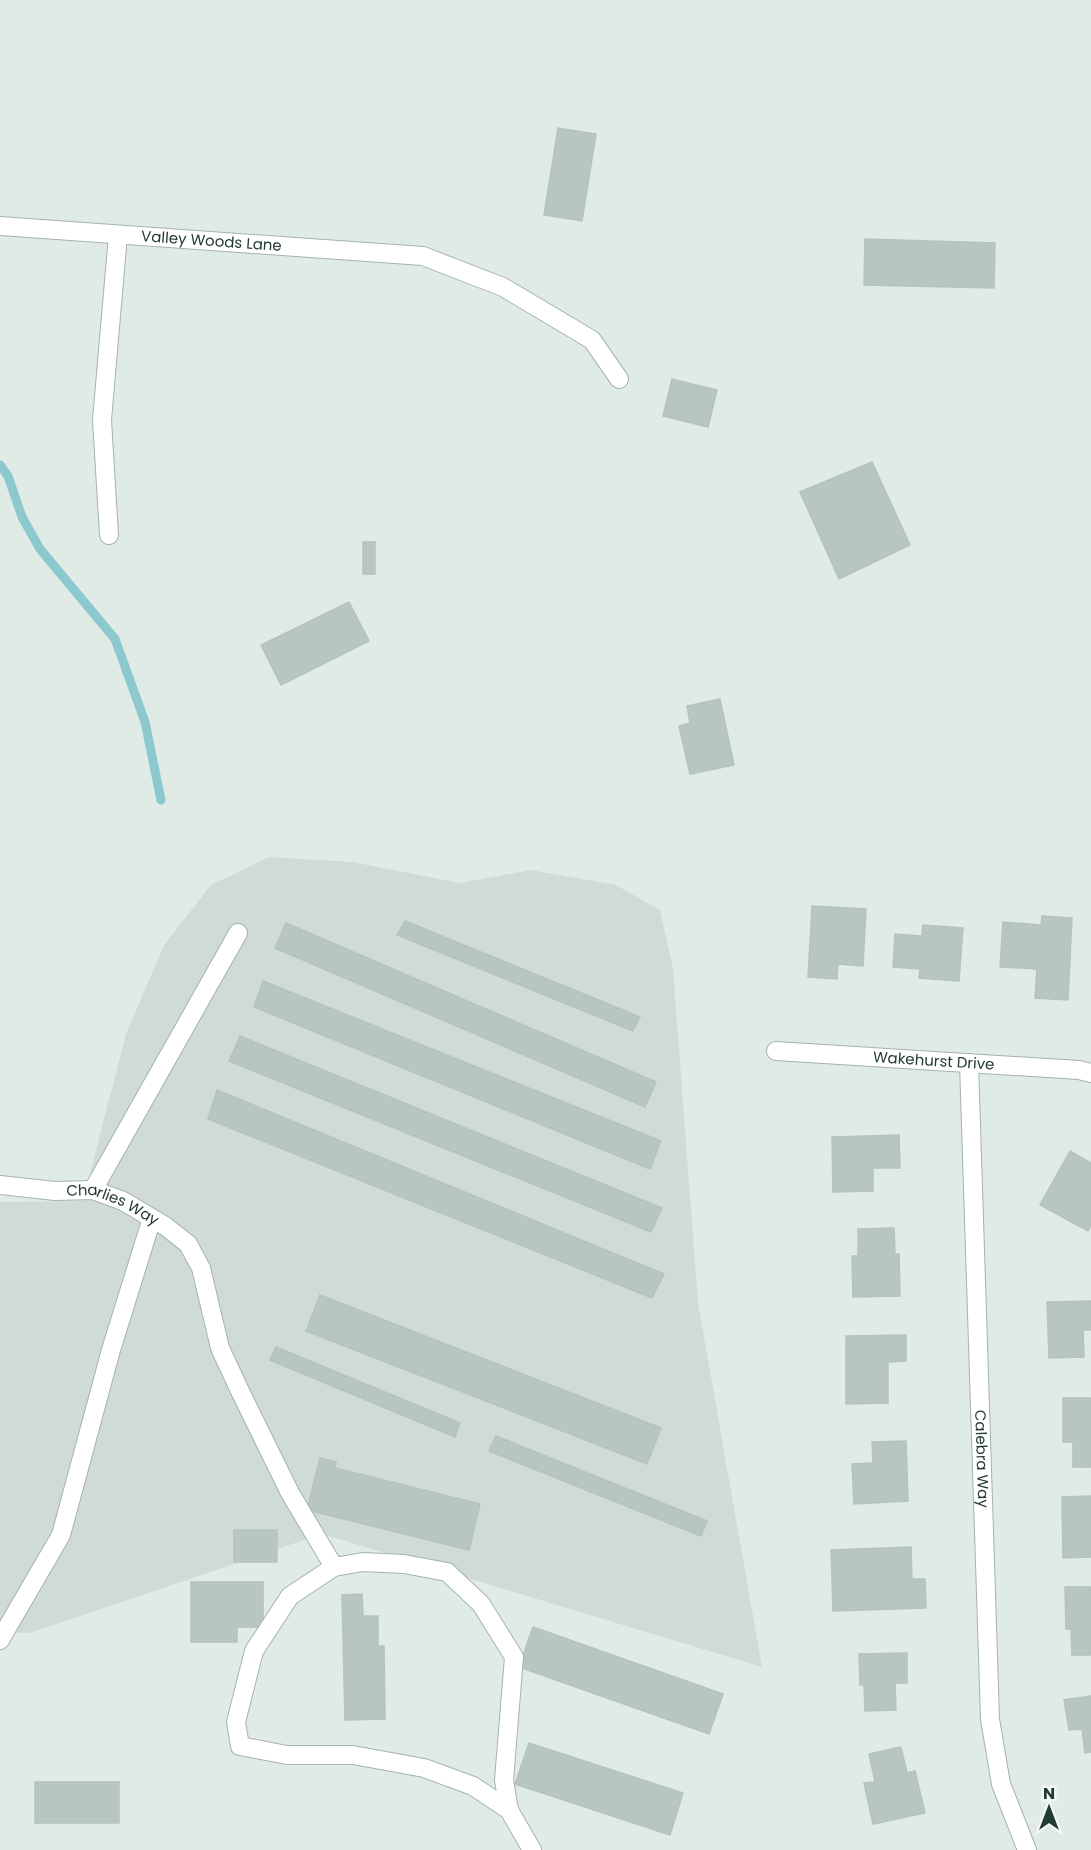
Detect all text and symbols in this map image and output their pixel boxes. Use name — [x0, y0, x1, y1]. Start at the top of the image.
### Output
street label: Valley Woods Lane — [141, 225, 283, 256]
street label: Wakehurst Drive — [872, 1046, 995, 1075]
street label: Charlies Way — [66, 1179, 164, 1230]
street label: Calebra Way — [970, 1410, 994, 1509]
north arrow — [1019, 1778, 1079, 1838]
text: N — [1043, 1782, 1055, 1805]

